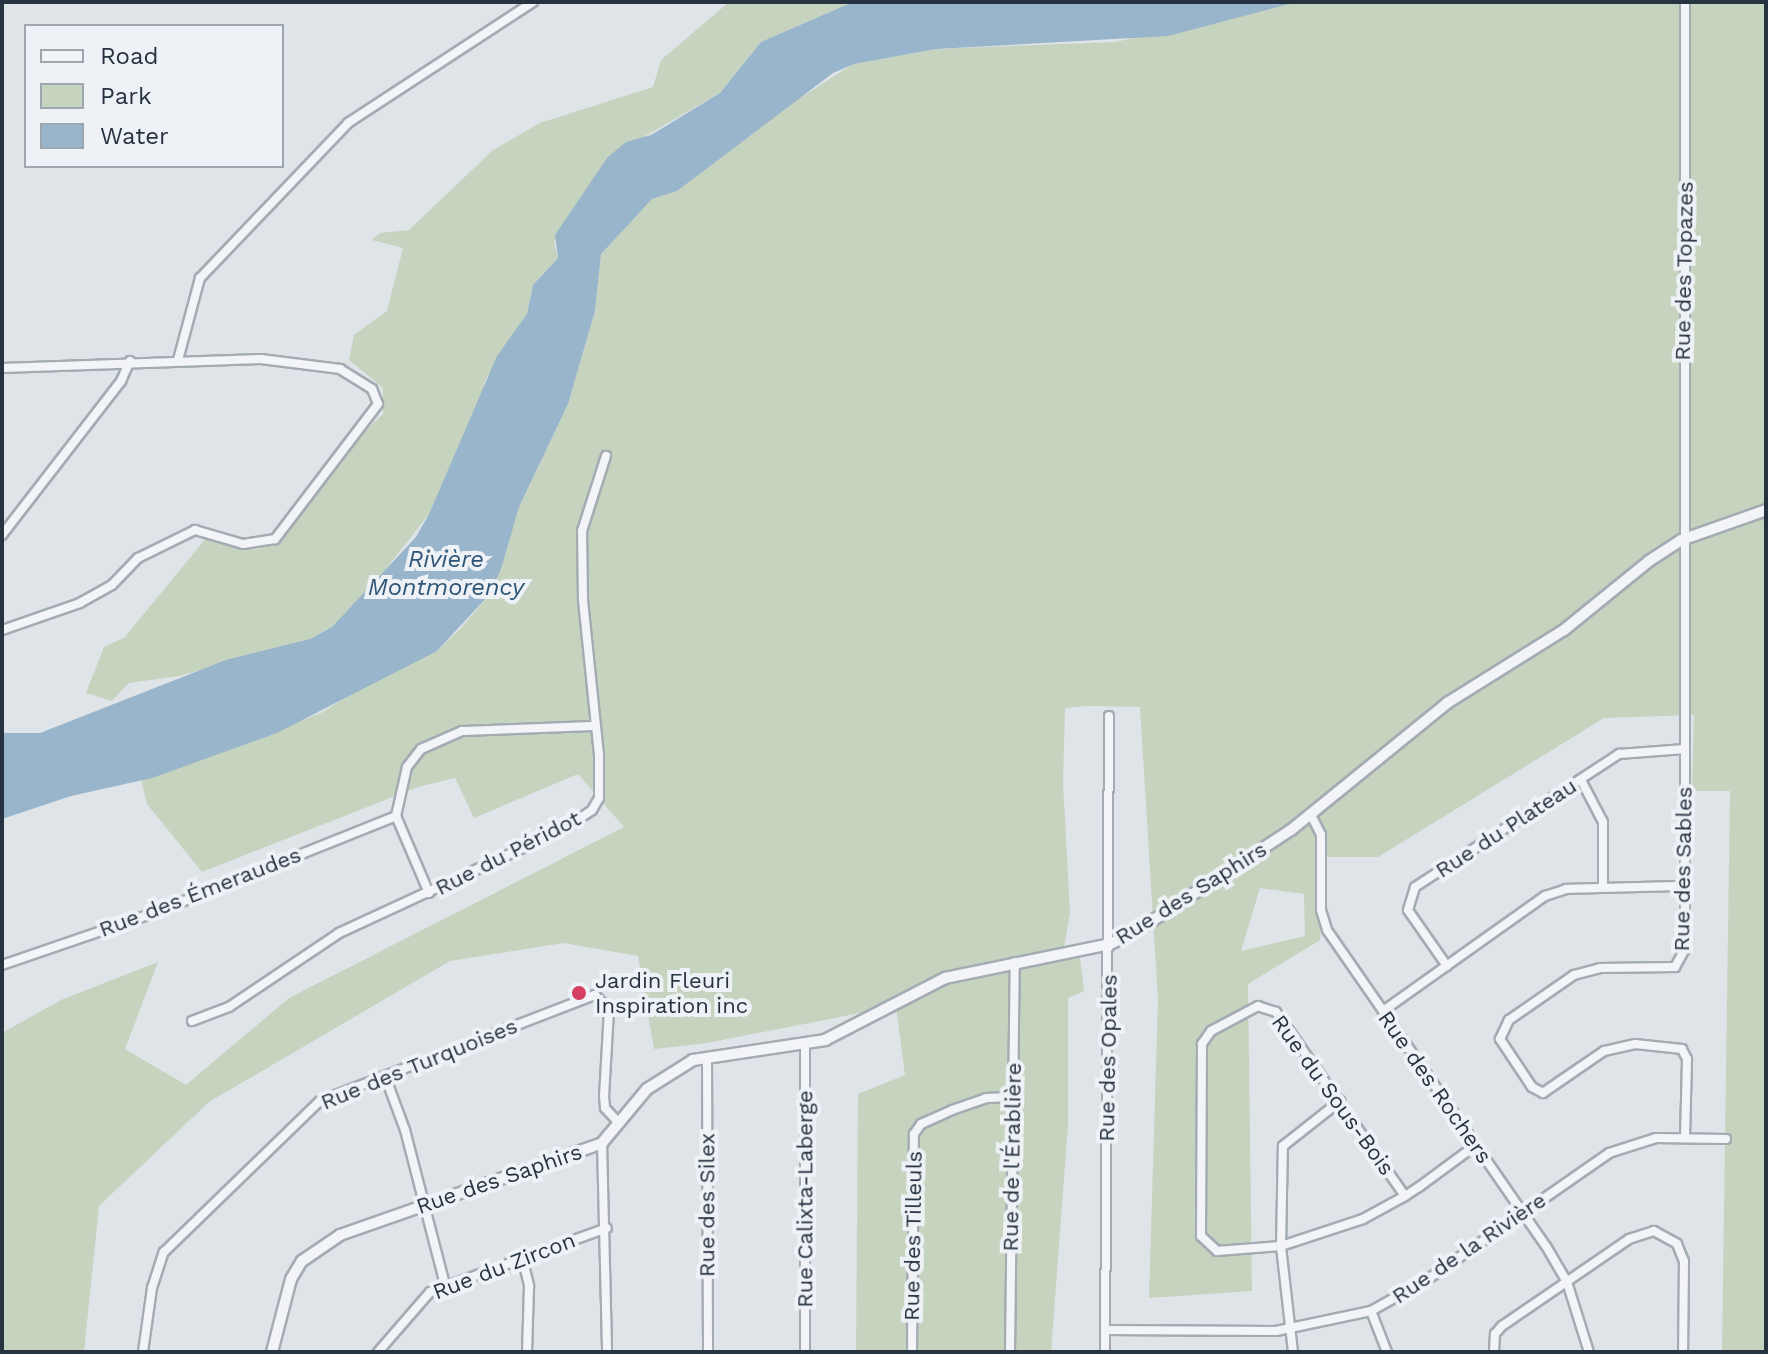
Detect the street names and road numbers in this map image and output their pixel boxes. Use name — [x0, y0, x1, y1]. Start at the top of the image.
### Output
street label: Rue des Topazes — [1669, 181, 1699, 361]
street label: Rue du Plateau — [1430, 773, 1582, 883]
street label: Rue des Sables — [1668, 786, 1698, 952]
street label: Rue du Péridot — [431, 805, 585, 901]
street label: Rue des Saphirs — [1110, 836, 1272, 950]
street label: Rue des Émeraudes — [95, 841, 305, 943]
street label: Rue des Opales — [1093, 974, 1123, 1142]
street label: Rue des Rochers — [1373, 1006, 1497, 1168]
street label: Rue du Sous-Bois — [1266, 1010, 1400, 1180]
street label: Rue des Turquoises — [317, 1012, 521, 1116]
street label: Rue de l'Érablière — [997, 1062, 1027, 1252]
street label: Rue Calixta-Laberge — [792, 1090, 818, 1308]
street label: Rue des Silex — [694, 1133, 720, 1277]
street label: Rue des Saphirs — [413, 1138, 585, 1220]
street label: Rue des Tilleuls — [898, 1150, 928, 1322]
street label: Rue de la Rivière — [1387, 1187, 1551, 1309]
street label: Rue du Zircon — [429, 1227, 579, 1305]

